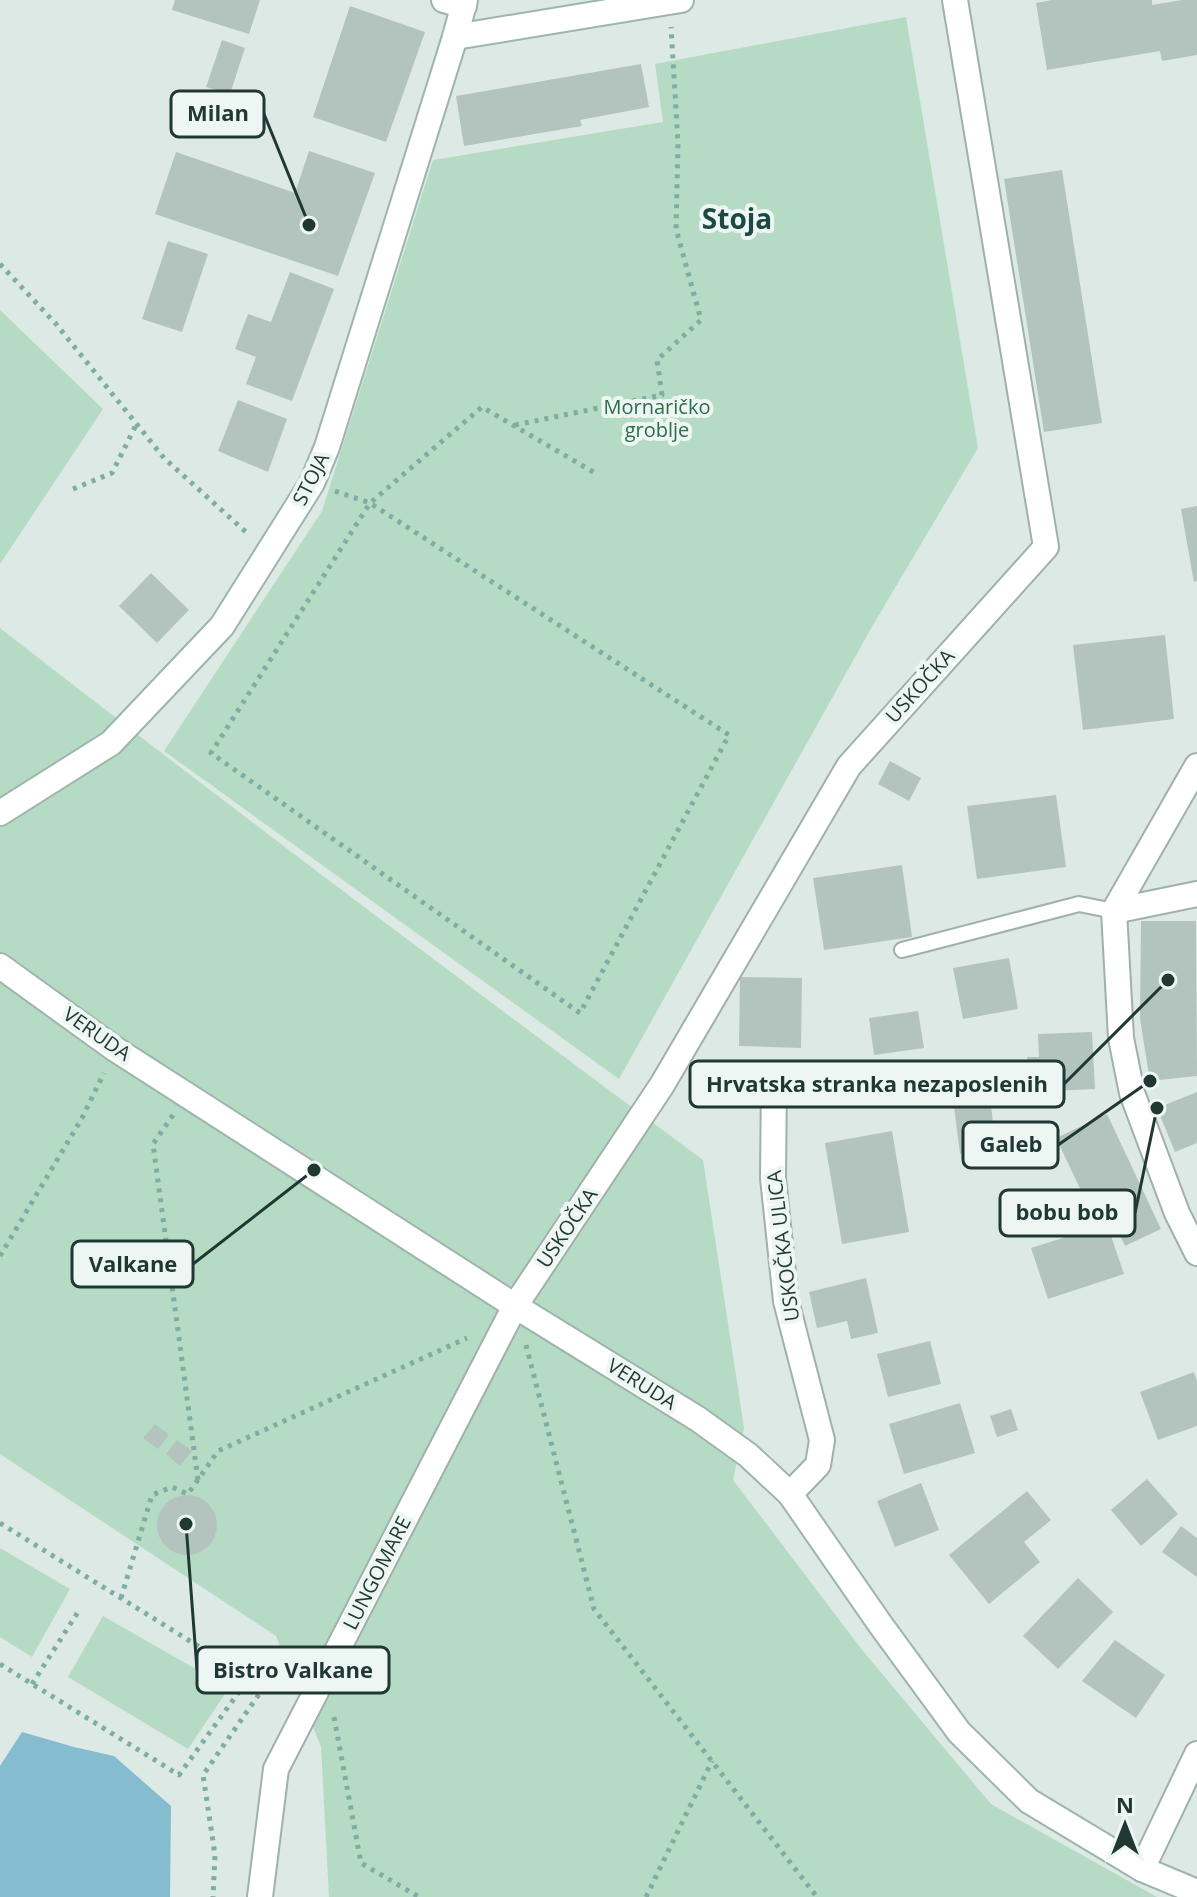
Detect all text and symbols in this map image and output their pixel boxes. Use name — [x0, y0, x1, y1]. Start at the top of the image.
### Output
callout: Milan — [171, 91, 264, 137]
text: Milan — [187, 97, 249, 127]
district label: Stoja — [702, 199, 772, 237]
park label: Mornaričko groblje — [604, 393, 710, 443]
street label: STOJA — [286, 448, 335, 510]
street label: USKOČKA — [879, 643, 960, 728]
street label: VERUDA — [58, 1000, 137, 1067]
callout: Hrvatska stranka nezaposlenih — [690, 1061, 1064, 1107]
text: Hrvatska stranka nezaposlenih — [706, 1068, 1048, 1098]
callout: Galeb — [963, 1122, 1058, 1168]
text: Galeb — [980, 1128, 1042, 1158]
street label: USKOČKA ULICA — [760, 1169, 805, 1323]
street label: USKOČKA — [530, 1182, 603, 1273]
callout: bobu bob — [1000, 1190, 1135, 1236]
text: bobu bob — [1015, 1196, 1119, 1226]
callout: Valkane — [72, 1241, 193, 1287]
text: Valkane — [89, 1248, 177, 1278]
street label: VERUDA — [602, 1352, 682, 1416]
street label: LUNGOMARE — [336, 1511, 417, 1634]
callout: Bistro Valkane — [197, 1647, 389, 1693]
text: Bistro Valkane — [213, 1654, 373, 1684]
north arrow — [1085, 1785, 1165, 1865]
text: N — [1116, 1789, 1134, 1819]

